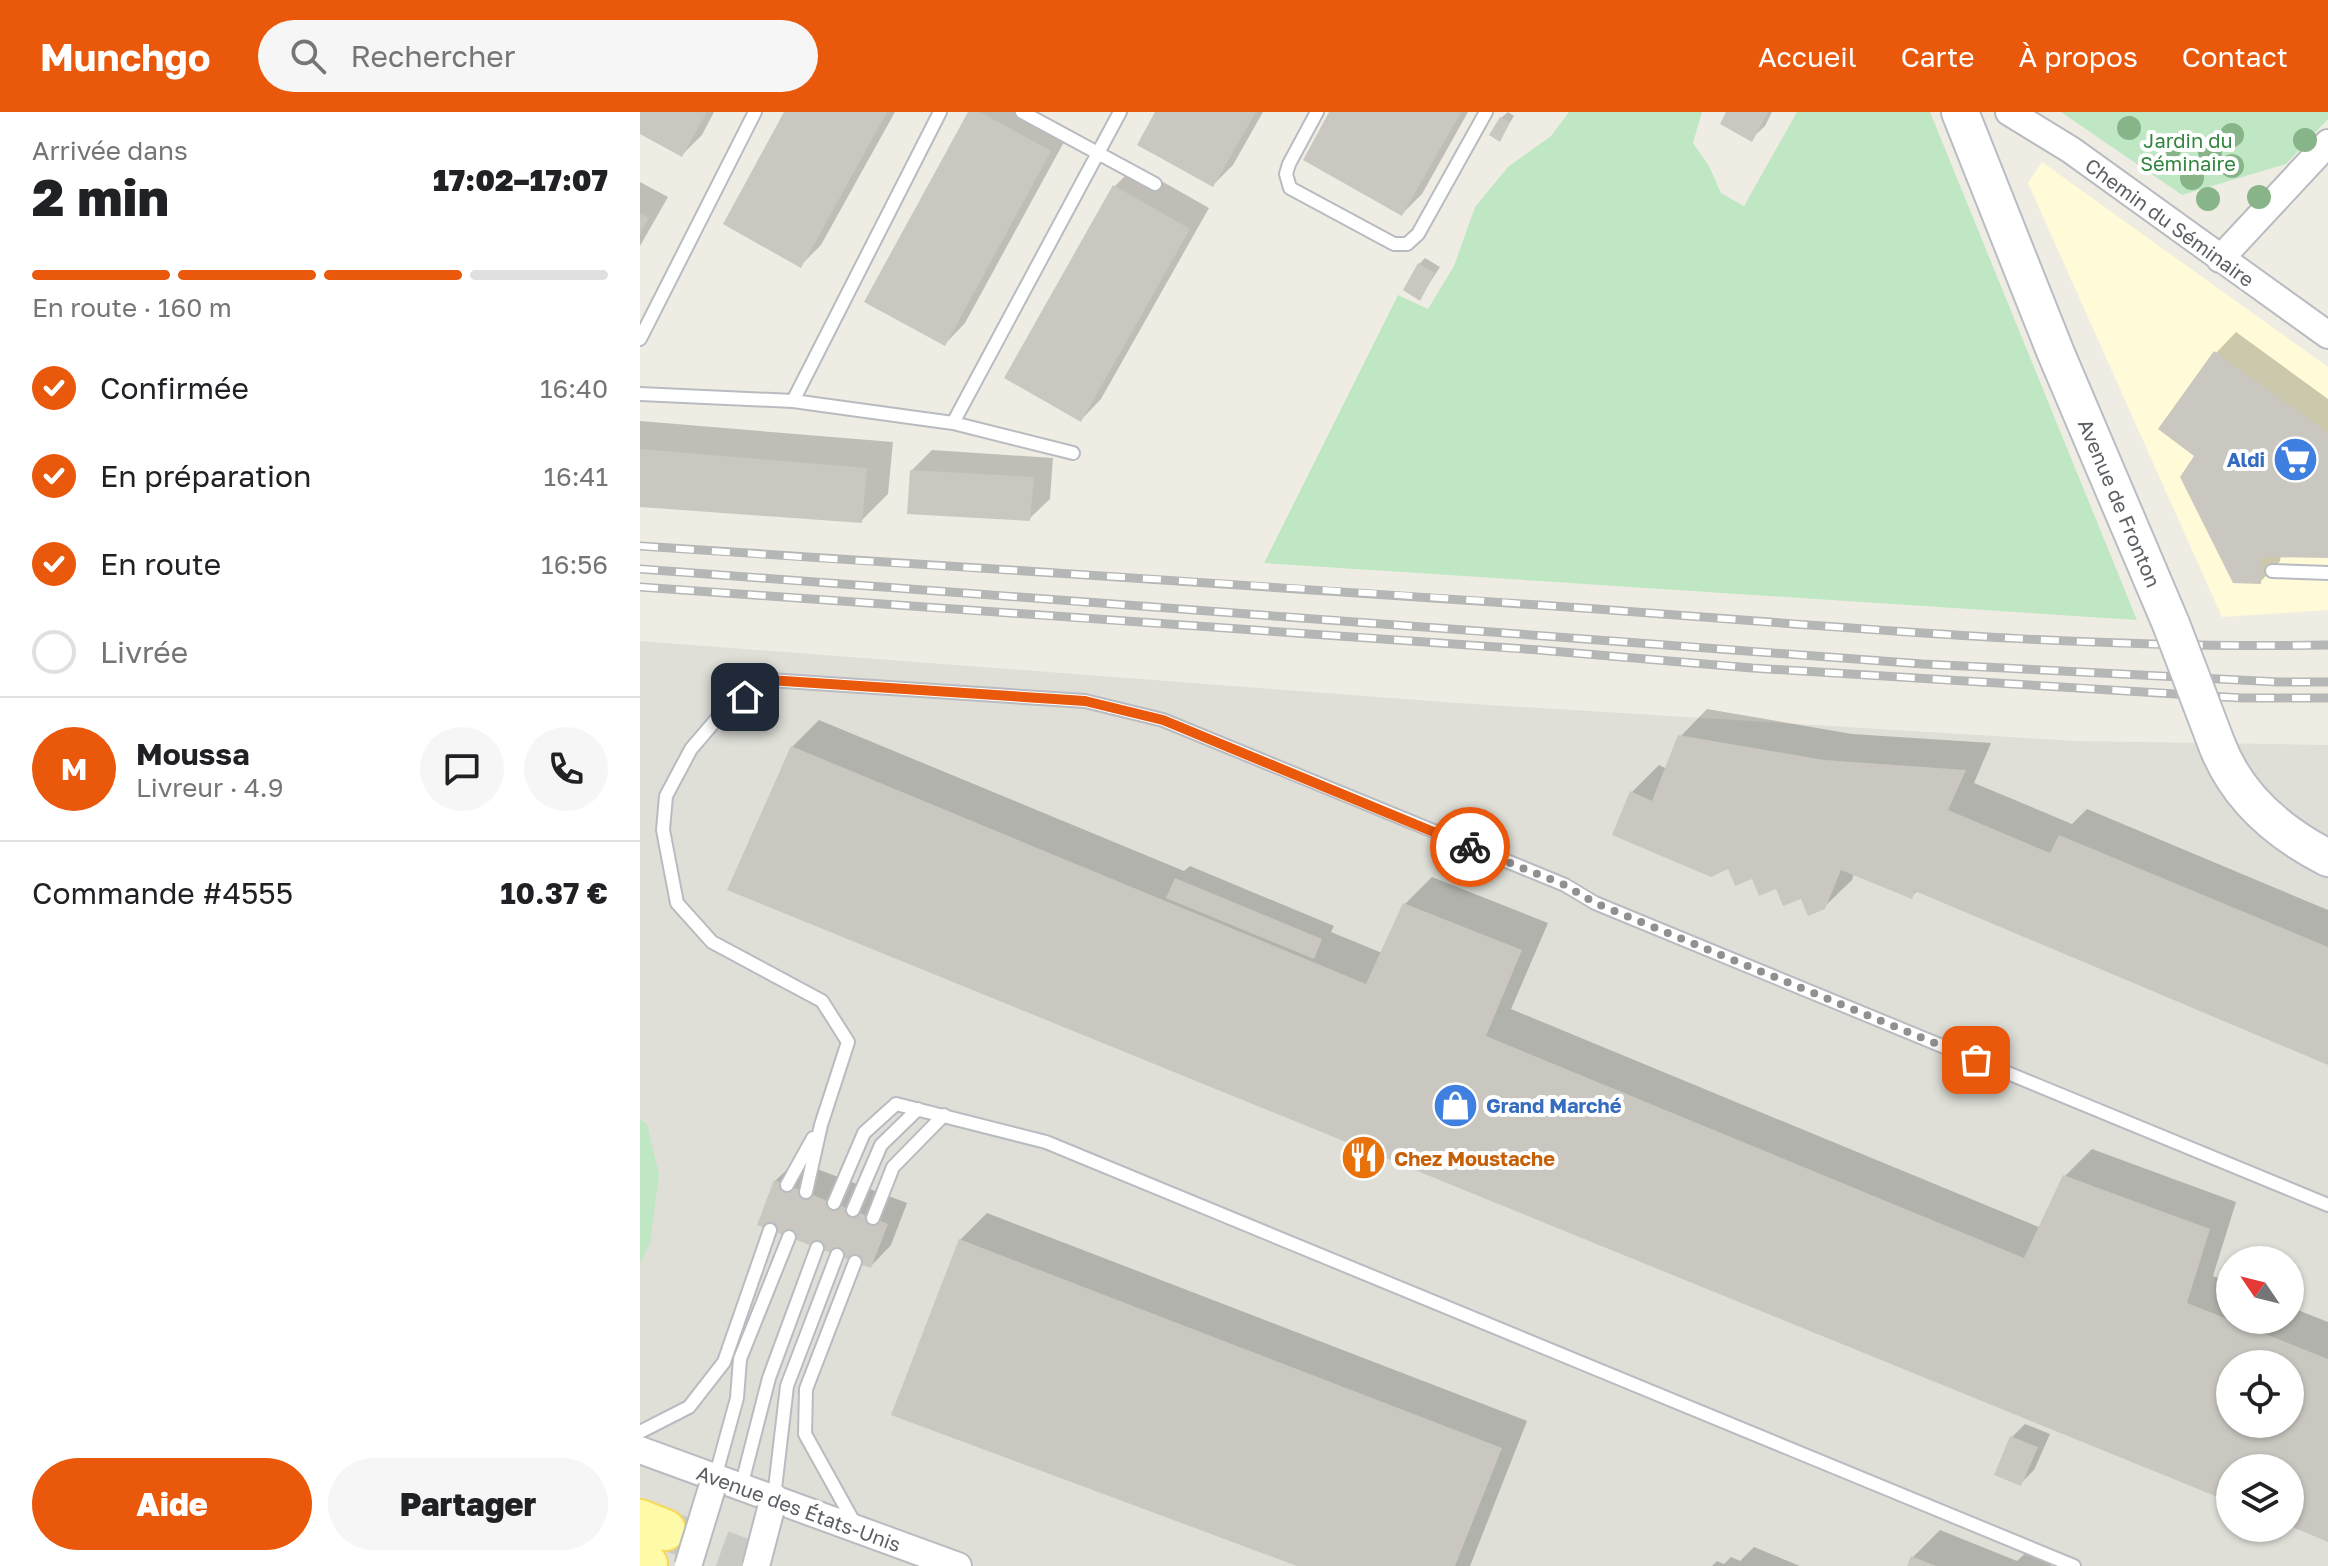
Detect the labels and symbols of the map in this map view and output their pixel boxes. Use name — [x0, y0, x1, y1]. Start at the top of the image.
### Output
park label: Jardin du Séminaire — [2140, 128, 2236, 175]
street label: Chemin du Séminaire — [2081, 153, 2259, 291]
street label: Avenue de Fronton — [2074, 415, 2166, 591]
supermarket icon: Aldi — [2272, 435, 2320, 483]
place label: Aldi — [2227, 447, 2265, 471]
pin — [711, 663, 779, 731]
courier — [1430, 807, 1510, 887]
pin — [1942, 1026, 2010, 1094]
shop icon: Grand Marché — [1431, 1081, 1479, 1129]
place label: Grand Marché — [1486, 1093, 1622, 1117]
restaurant icon: Chez Moustache — [1339, 1134, 1387, 1182]
place label: Chez Moustache — [1394, 1146, 1555, 1170]
north arrow — [2216, 1246, 2304, 1334]
street label: Avenue des États-Unis — [694, 1460, 904, 1556]

